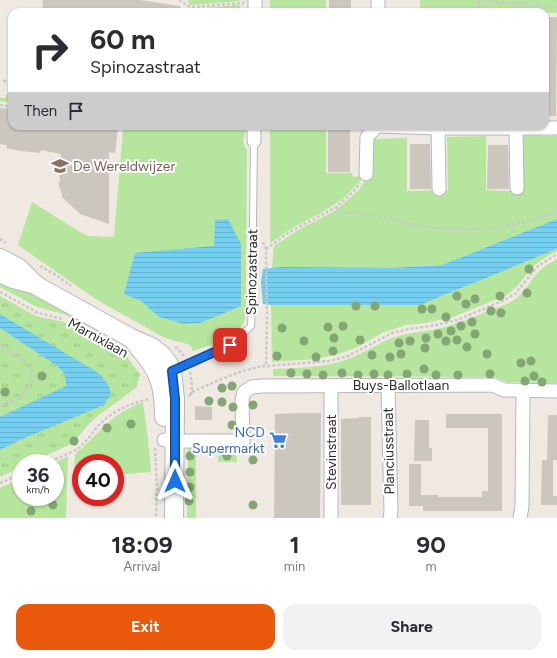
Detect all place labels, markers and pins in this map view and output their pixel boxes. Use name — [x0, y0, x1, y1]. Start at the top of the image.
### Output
school or university icon: De Wereldwijzer — [50, 156, 70, 176]
place label: De Wereldwijzer — [73, 158, 175, 175]
pin — [213, 328, 247, 362]
place label: NCD Supermarkt — [192, 424, 265, 457]
supermarket icon: NCD Supermarkt — [268, 430, 288, 450]

